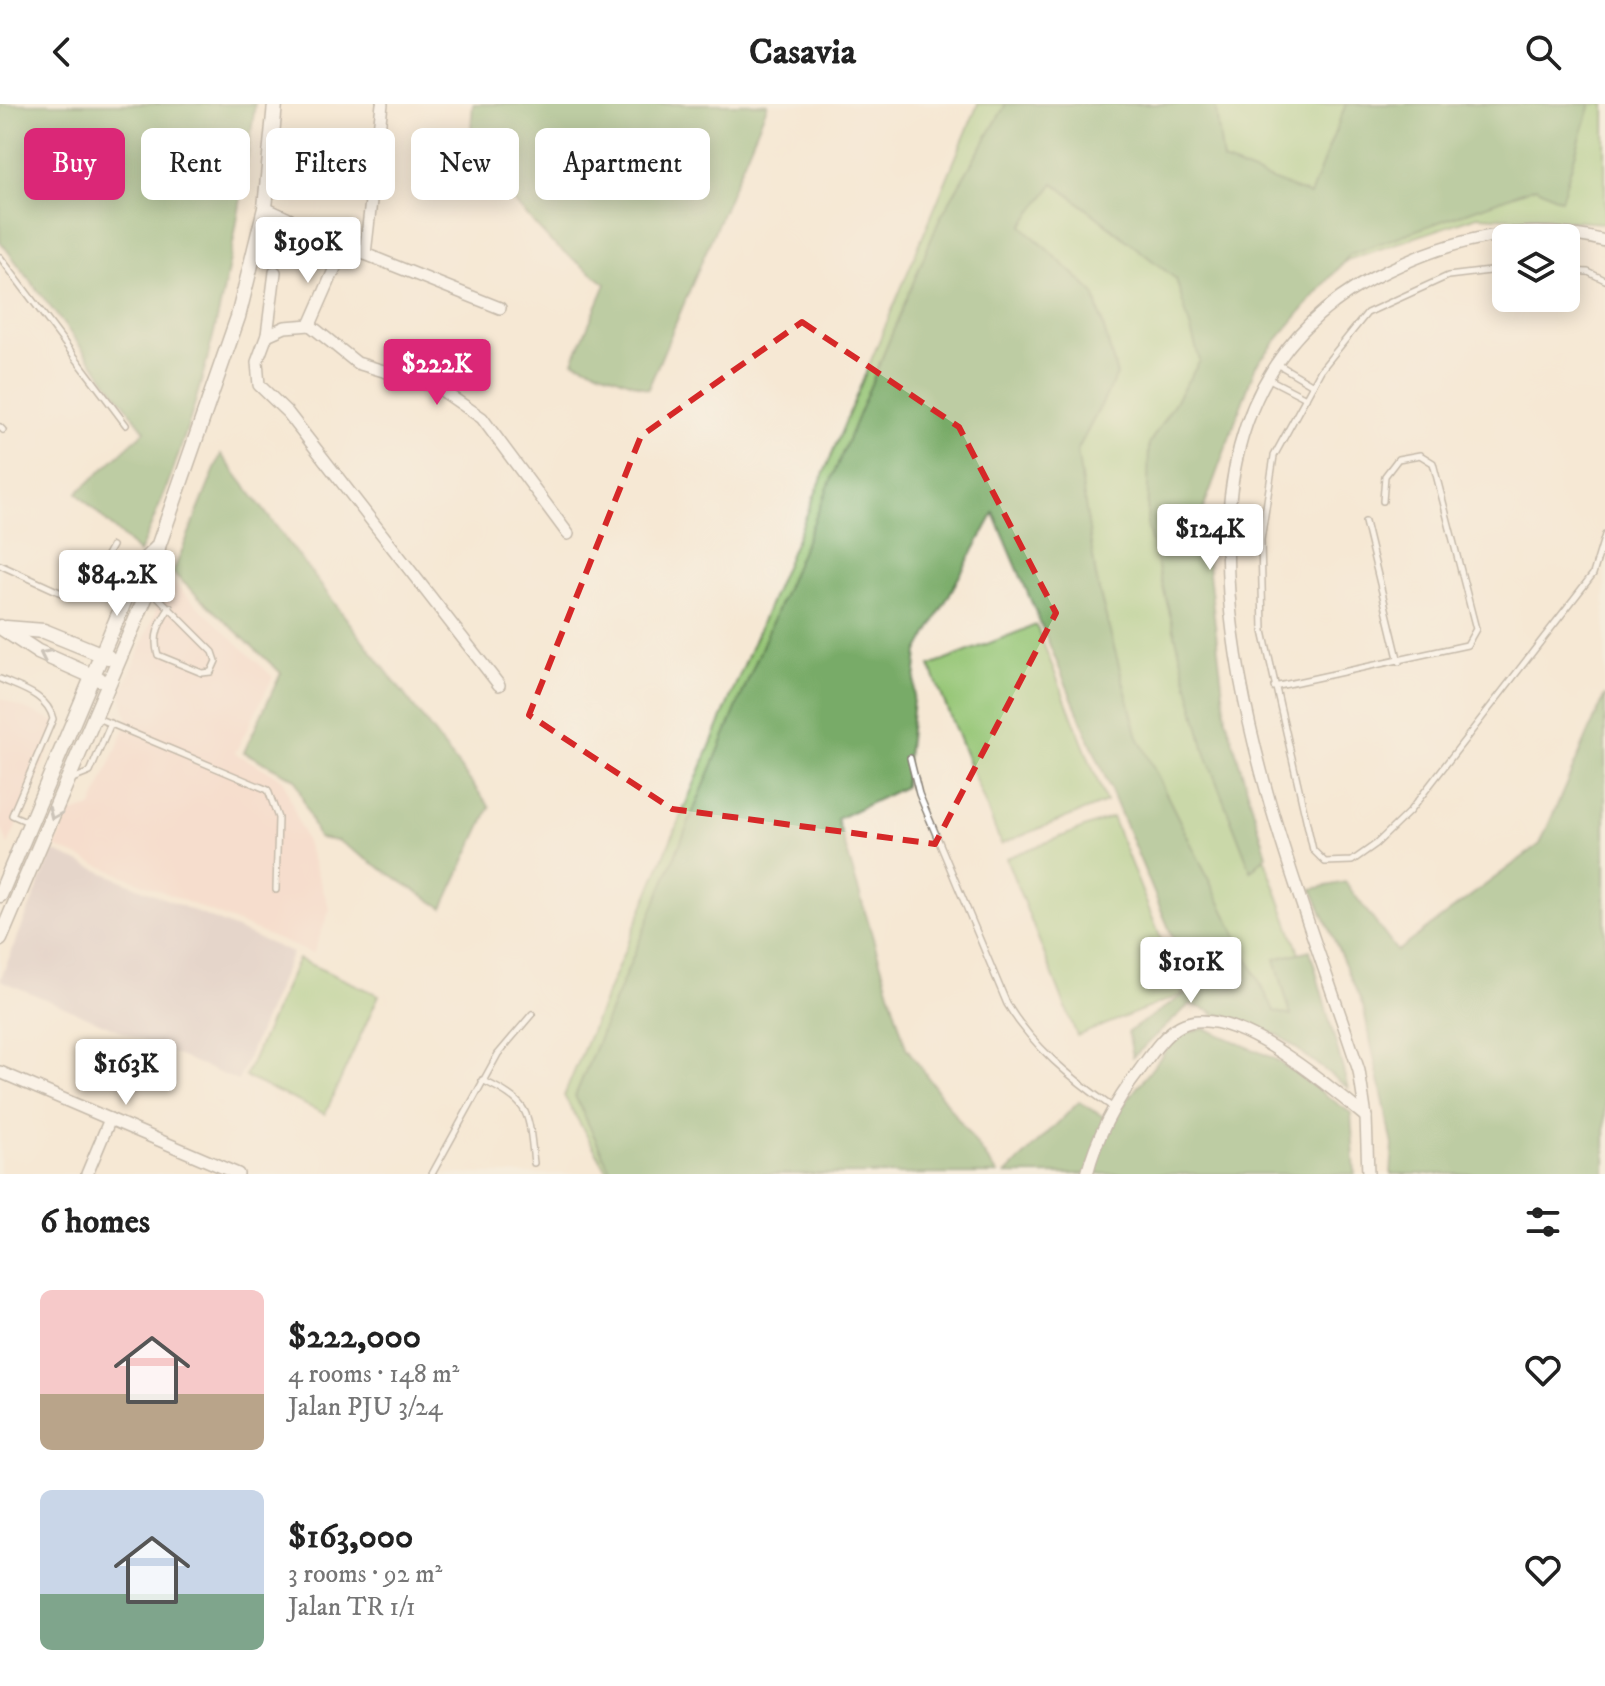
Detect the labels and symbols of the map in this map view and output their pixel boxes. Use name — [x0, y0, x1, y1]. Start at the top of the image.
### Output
pin: $190K — [252, 217, 364, 285]
pin: $222K — [381, 339, 493, 407]
pin: $124K — [1154, 504, 1266, 572]
pin: $84.2K — [52, 550, 182, 618]
one-way arrow — [39, 649, 54, 665]
one-way arrow — [48, 806, 64, 821]
pin: $101K — [1135, 937, 1247, 1005]
pin: $163K — [70, 1039, 182, 1107]

